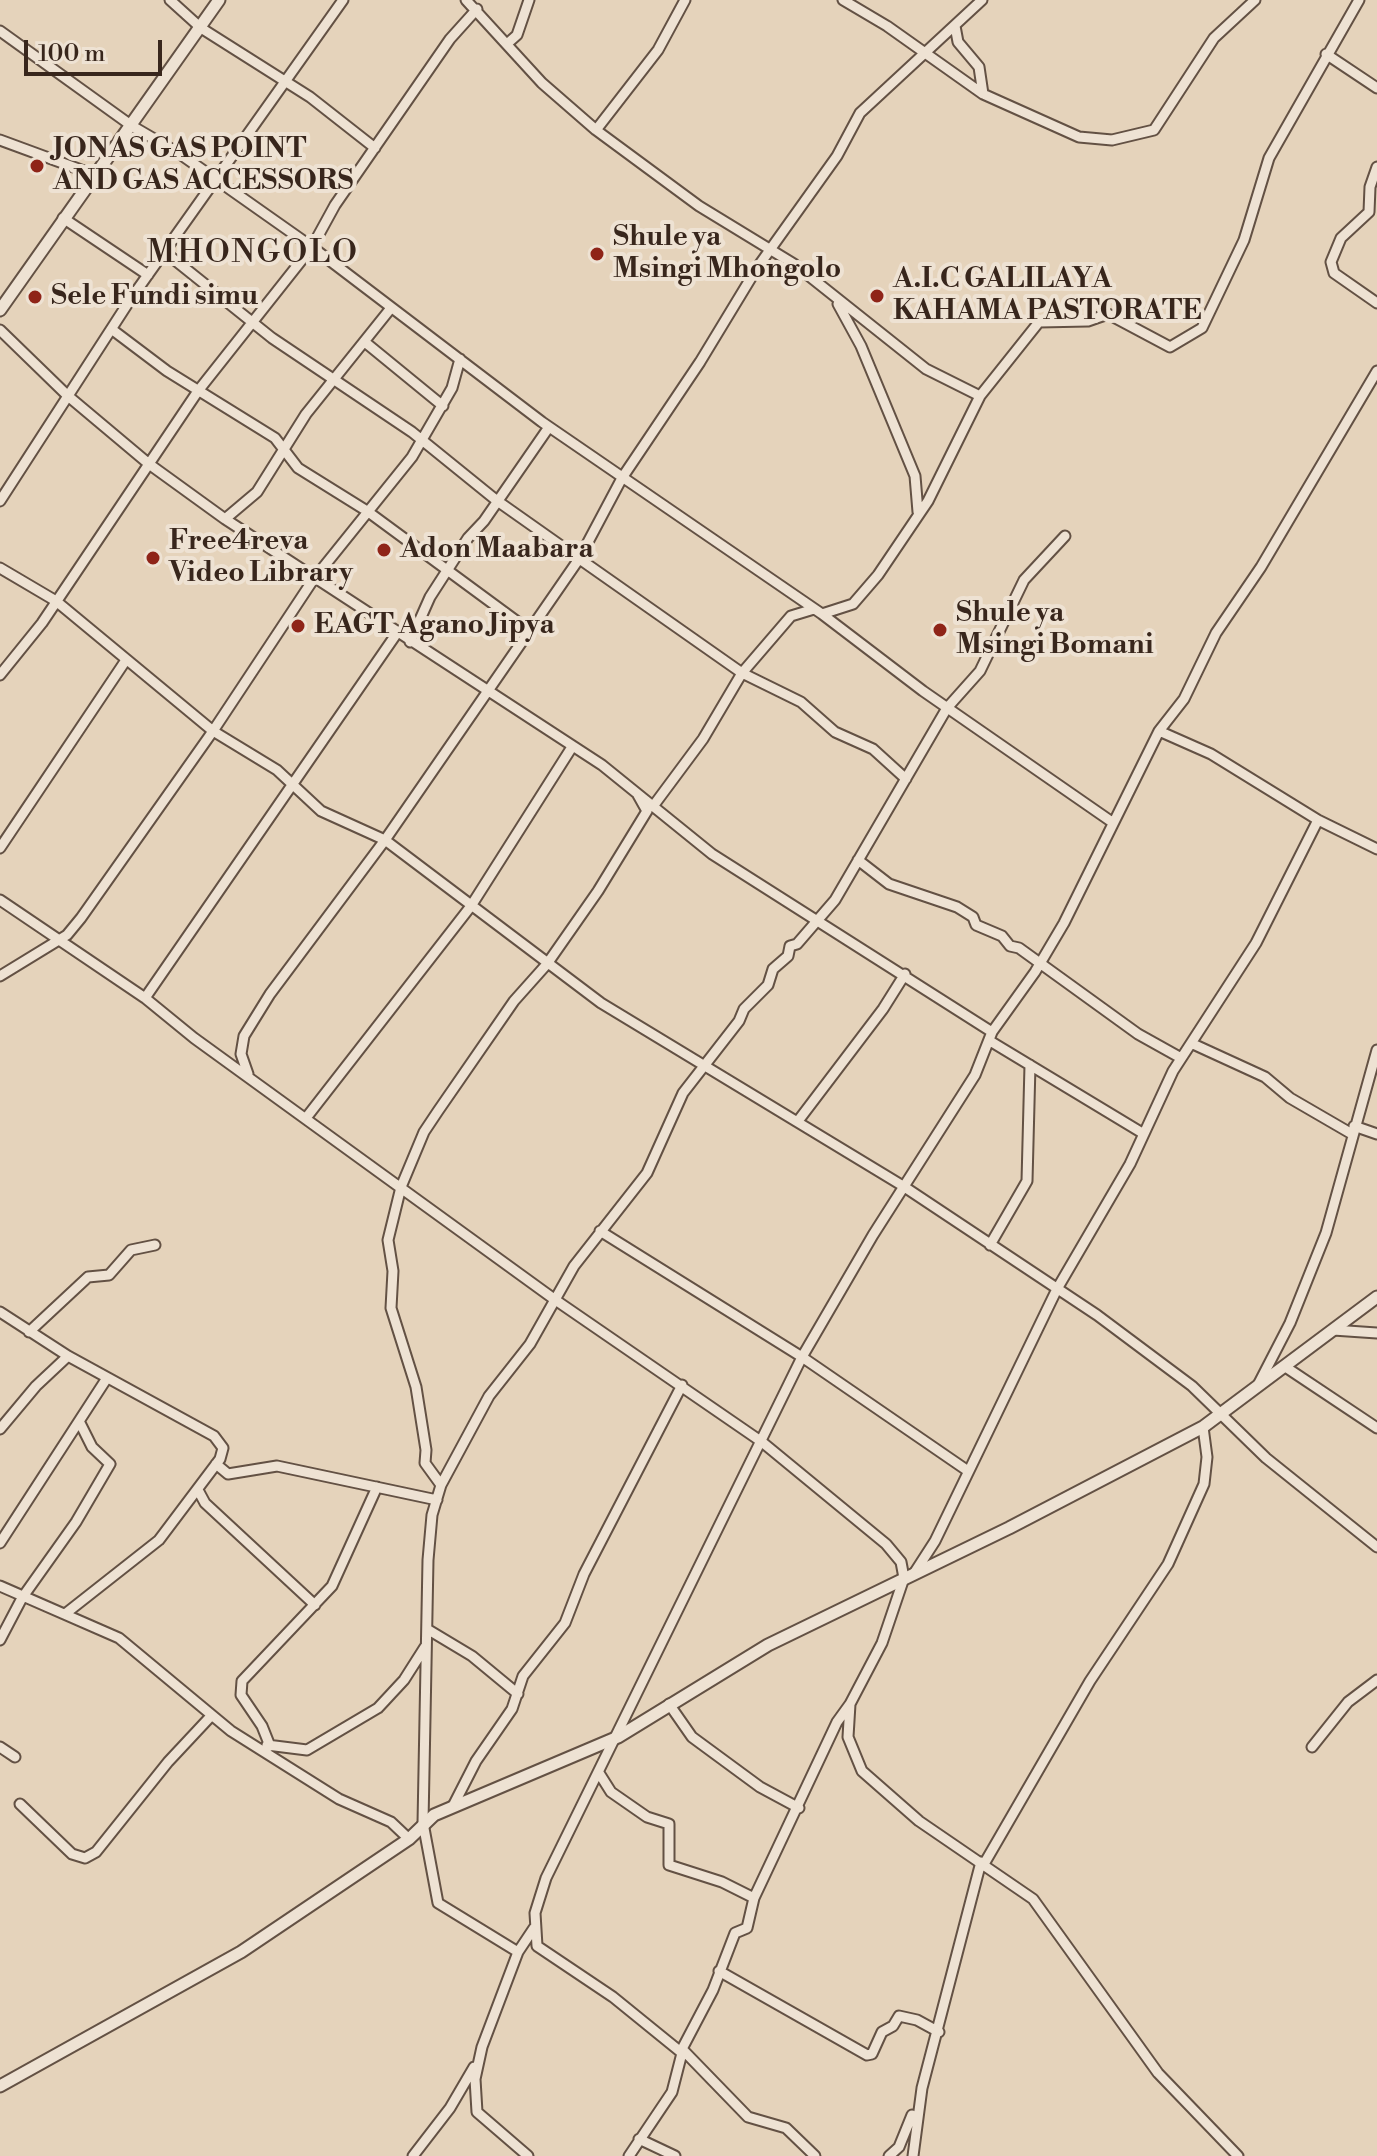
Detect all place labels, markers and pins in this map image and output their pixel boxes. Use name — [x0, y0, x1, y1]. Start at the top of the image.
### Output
place label: JONAS GAS POINT AND GAS ACCESSORS — [53, 133, 353, 199]
marker: JONAS GAS POINT AND GAS ACCESSORS — [28, 157, 46, 175]
place label: Shule ya Msingi Mhongolo — [613, 221, 841, 287]
marker: Shule ya Msingi Mhongolo — [588, 245, 606, 263]
place label: A.I.C GALILAYA KAHAMA PASTORATE — [893, 263, 1202, 329]
place label: Sele Fundi simu — [51, 280, 258, 314]
marker: A.I.C GALILAYA KAHAMA PASTORATE — [868, 287, 886, 305]
marker: Sele Fundi simu — [26, 288, 44, 306]
place label: Free4reva Video Library — [169, 525, 353, 591]
place label: Adon Maabara — [400, 533, 594, 567]
marker: Adon Maabara — [375, 541, 393, 559]
marker: Free4reva Video Library — [144, 549, 162, 567]
place label: Shule ya Msingi Bomani — [956, 597, 1154, 663]
place label: EAGT Agano Jipya — [314, 609, 555, 643]
marker: EAGT Agano Jipya — [289, 617, 307, 635]
marker: Shule ya Msingi Bomani — [931, 621, 949, 639]

